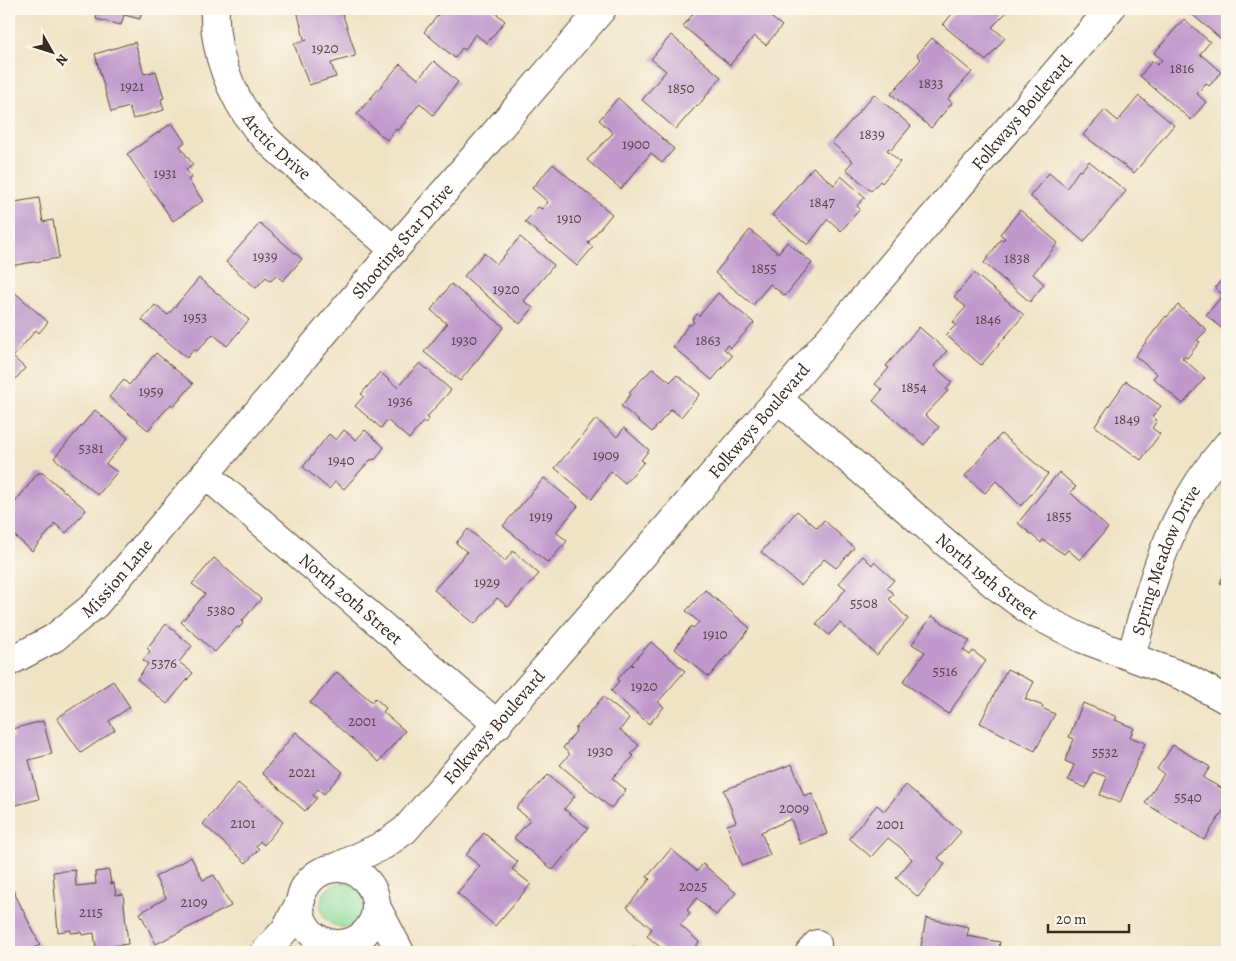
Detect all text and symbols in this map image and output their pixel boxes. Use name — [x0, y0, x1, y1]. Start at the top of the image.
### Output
north arrow — [28, 28, 78, 78]
house number: 1920 — [311, 38, 339, 58]
text: N — [51, 50, 72, 70]
street label: Folkways Boulevard — [966, 50, 1078, 175]
house number: 1816 — [1170, 58, 1194, 78]
house number: 1833 — [919, 73, 943, 93]
house number: 1921 — [120, 76, 144, 96]
house number: 1850 — [668, 78, 694, 98]
street label: Arctic Drive — [236, 107, 316, 185]
house number: 1839 — [859, 124, 885, 144]
house number: 1900 — [622, 134, 650, 154]
house number: 1931 — [153, 163, 177, 183]
street label: Shooting Star Drive — [346, 178, 459, 304]
house number: 1847 — [809, 192, 835, 212]
house number: 1910 — [556, 208, 582, 228]
house number: 1939 — [252, 246, 278, 266]
house number: 1838 — [1004, 248, 1030, 268]
house number: 1855 — [751, 258, 777, 278]
house number: 1920 — [492, 279, 520, 299]
house number: 1953 — [183, 307, 207, 327]
house number: 1846 — [975, 309, 1001, 329]
house number: 1930 — [451, 330, 477, 350]
house number: 1863 — [695, 330, 721, 350]
street label: Folkways Boulevard — [703, 358, 815, 483]
house number: 1854 — [901, 377, 927, 397]
house number: 1959 — [138, 381, 164, 401]
house number: 1936 — [387, 391, 413, 411]
house number: 1849 — [1114, 409, 1140, 429]
house number: 5381 — [78, 438, 104, 458]
house number: 1909 — [593, 445, 620, 465]
house number: 1940 — [328, 450, 354, 470]
street label: Spring Meadow Drive — [1126, 480, 1206, 638]
house number: 1919 — [529, 506, 553, 526]
house number: 1855 — [1046, 506, 1072, 526]
street label: North 19th Street — [931, 527, 1043, 625]
street label: Mission Lane — [76, 534, 158, 623]
street label: North 20th Street — [294, 548, 408, 650]
house number: 1929 — [474, 572, 500, 592]
house number: 5508 — [850, 593, 878, 613]
house number: 5380 — [207, 600, 235, 620]
house number: 1910 — [702, 624, 728, 644]
house number: 5376 — [151, 653, 177, 673]
house number: 5516 — [933, 661, 958, 681]
street label: Folkways Boulevard — [438, 664, 551, 790]
house number: 1920 — [630, 676, 658, 696]
house number: 2001 — [348, 711, 376, 731]
house number: 1930 — [587, 741, 613, 761]
house number: 5532 — [1092, 742, 1118, 762]
house number: 2021 — [288, 762, 316, 782]
house number: 5540 — [1174, 787, 1202, 807]
house number: 2009 — [779, 798, 809, 818]
house number: 2101 — [230, 813, 256, 833]
house number: 2001 — [876, 814, 904, 834]
house number: 2025 — [679, 876, 707, 896]
house number: 2109 — [180, 892, 208, 912]
scale bar — [1048, 901, 1130, 933]
house number: 2115 — [79, 902, 103, 922]
text: 20 m — [1056, 909, 1087, 929]

